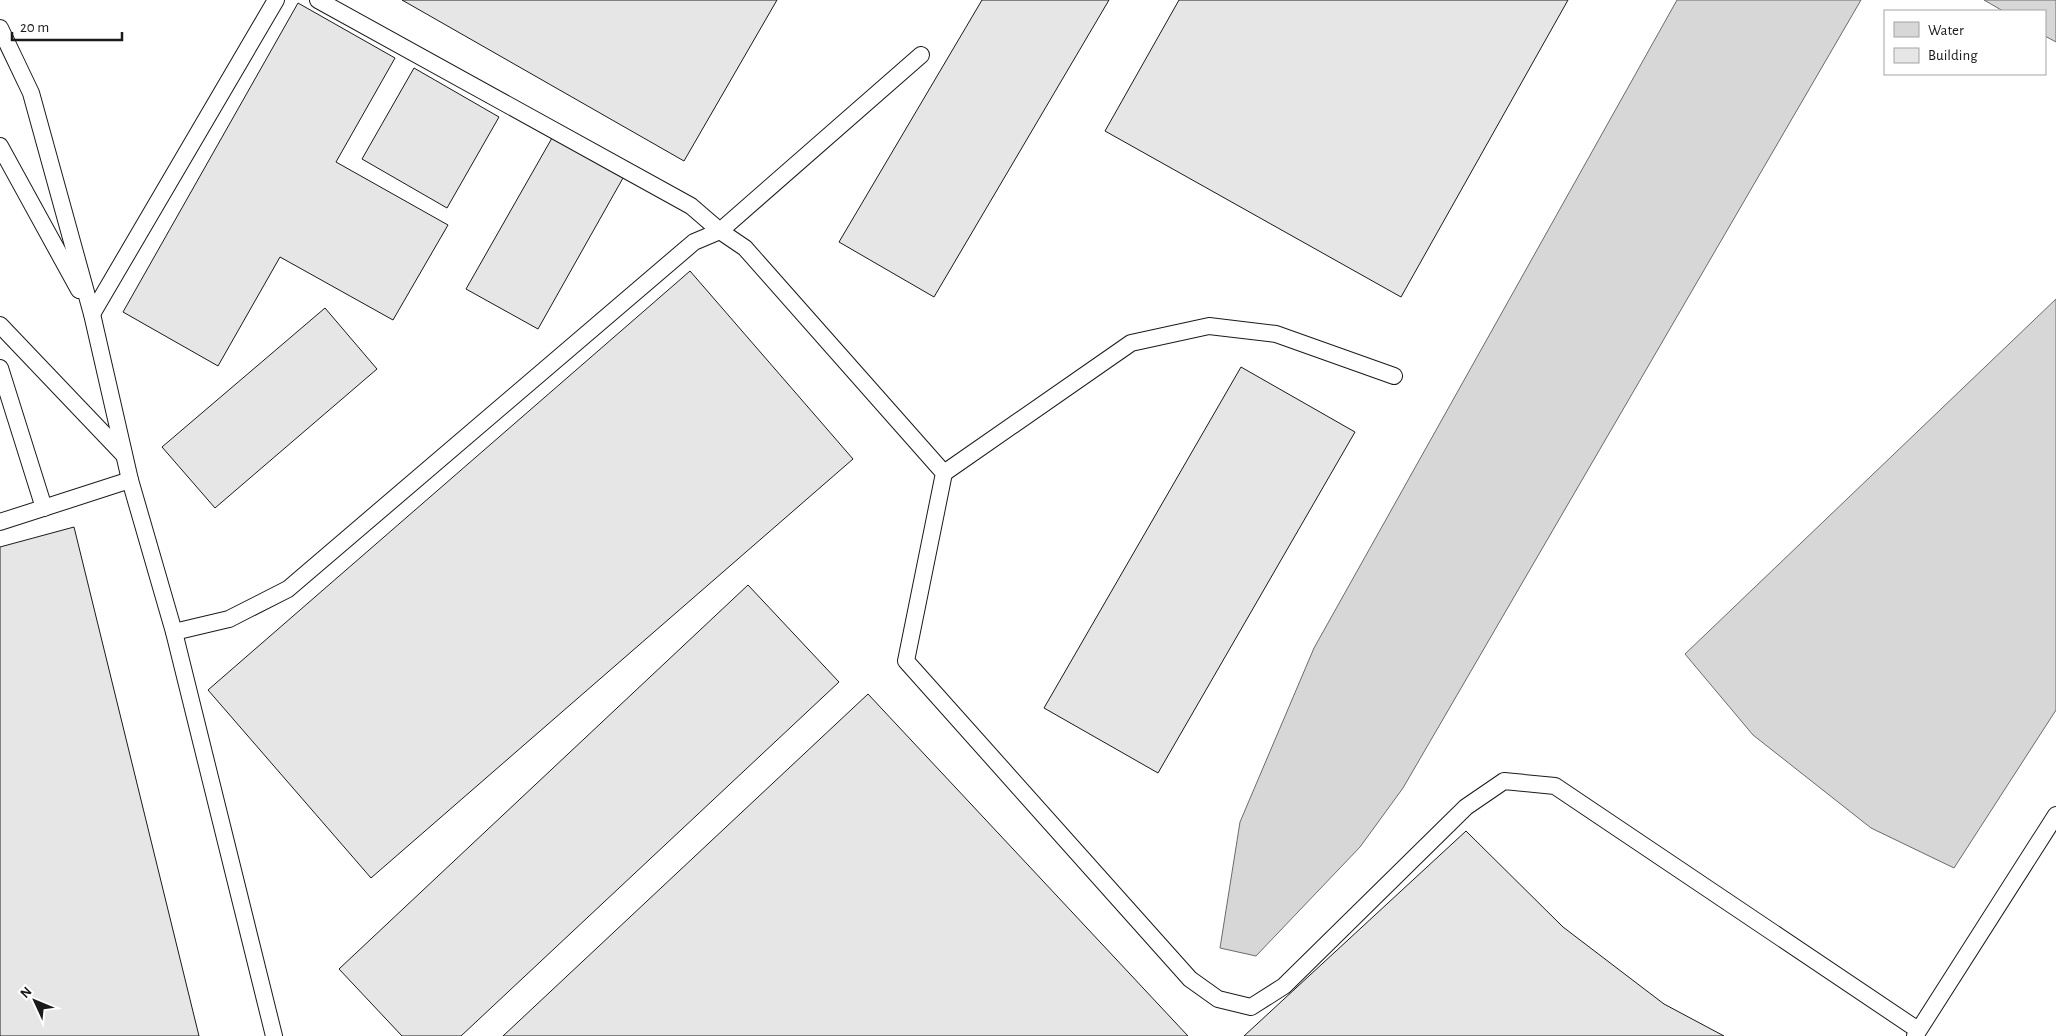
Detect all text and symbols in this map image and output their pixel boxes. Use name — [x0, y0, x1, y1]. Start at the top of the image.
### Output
scale bar — [12, 10, 122, 42]
legend — [1884, 10, 2046, 75]
text: 20 m — [20, 20, 49, 35]
text: Water — [1928, 23, 1964, 38]
text: Building — [1928, 48, 1978, 63]
north arrow — [10, 976, 60, 1026]
text: N — [18, 984, 35, 1001]

